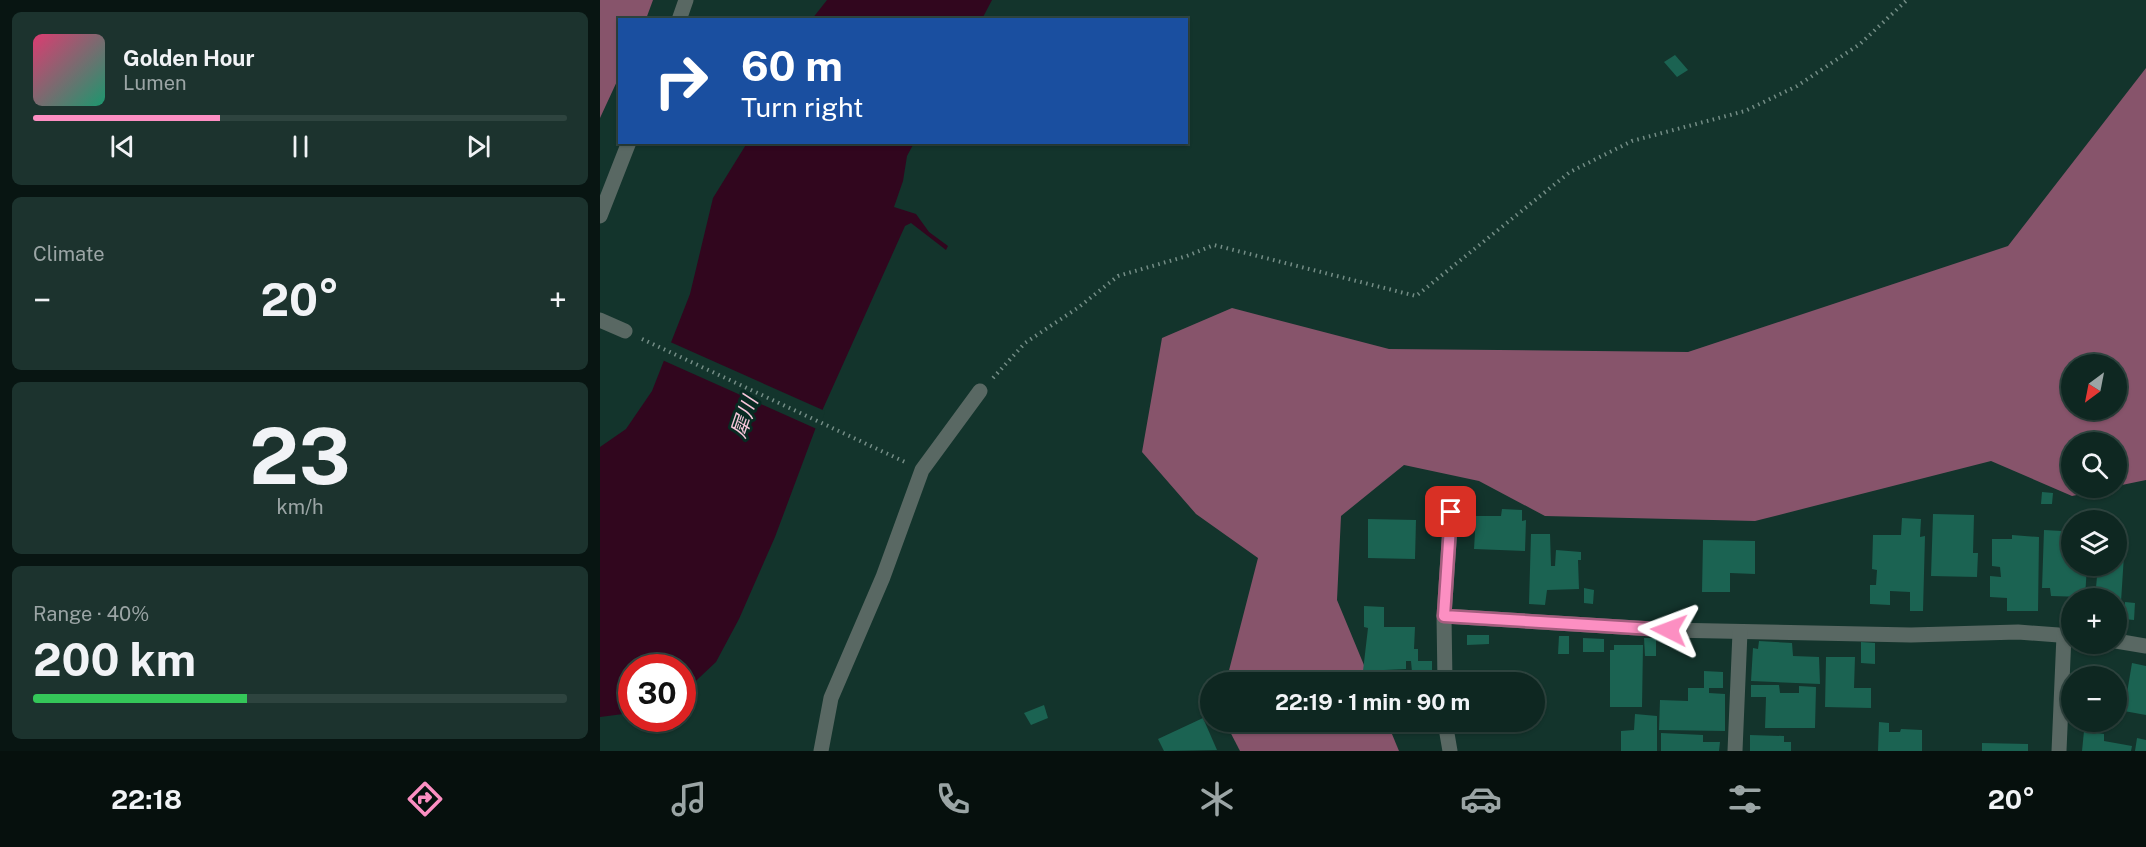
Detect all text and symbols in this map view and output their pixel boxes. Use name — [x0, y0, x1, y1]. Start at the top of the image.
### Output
text: 60 m — [741, 41, 843, 90]
icon: right — [642, 42, 720, 120]
text: Golden Hour — [123, 45, 254, 71]
text: Lumen — [123, 71, 187, 95]
text: Turn right — [741, 91, 864, 123]
icon: previous — [106, 130, 139, 163]
icon: pause — [284, 130, 317, 163]
icon: next — [462, 130, 495, 163]
text: Climate — [33, 242, 105, 266]
text: 20° — [261, 273, 339, 326]
text: − — [33, 281, 51, 319]
text: + — [549, 281, 567, 319]
north arrow — [2061, 354, 2127, 420]
map controls — [2061, 354, 2127, 732]
water label: 犀川 — [725, 391, 763, 441]
text: 23 — [249, 410, 351, 502]
button: search — [2061, 432, 2127, 498]
pin — [1425, 486, 1476, 537]
text: km/h — [276, 495, 324, 519]
icon: arrive — [1434, 495, 1467, 528]
button: layers — [2061, 510, 2127, 576]
button: + — [2061, 588, 2127, 654]
position arrow — [1637, 598, 1701, 662]
text: Range · 40% — [33, 602, 149, 626]
text: 200 km — [33, 633, 196, 686]
speed limit sign: 30 — [618, 654, 696, 732]
button: − — [2061, 666, 2127, 732]
text: 22:19 · 1 min · 90 m — [1275, 689, 1470, 715]
icon: directions — [404, 778, 446, 820]
icon: music — [668, 778, 710, 820]
icon: phone — [932, 778, 974, 820]
icon: climate — [1196, 778, 1238, 820]
icon: car — [1460, 778, 1502, 820]
icon: filters — [1724, 778, 1766, 820]
text: 22:18 — [111, 783, 182, 815]
text: 20° — [1988, 783, 2035, 815]

